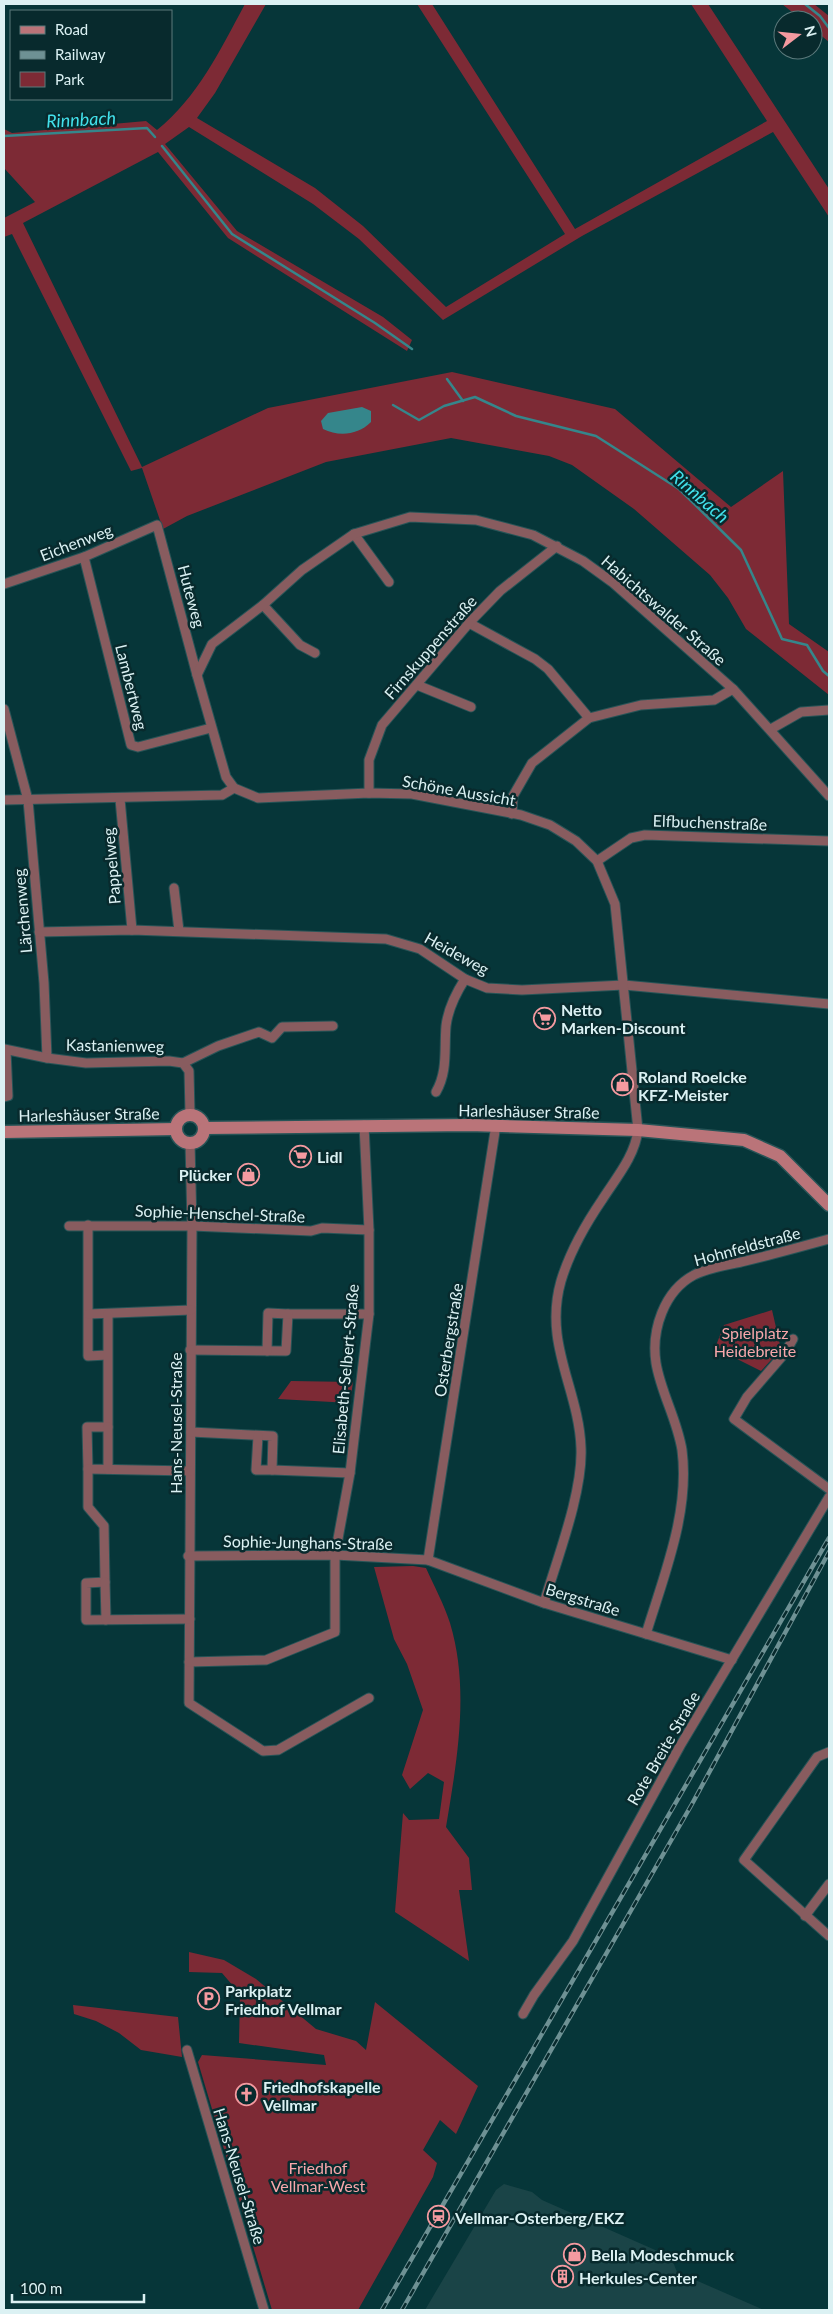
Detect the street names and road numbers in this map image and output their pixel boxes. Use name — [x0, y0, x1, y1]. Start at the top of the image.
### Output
street label: Eichenweg — [37, 519, 115, 565]
street label: Habichtswalder Straße — [598, 551, 730, 669]
street label: Huteweg — [175, 562, 209, 630]
street label: Firnskuppenstraße — [380, 591, 480, 703]
street label: Lambertweg — [112, 642, 152, 732]
street label: Schöne Aussicht — [401, 771, 517, 809]
street label: Elfbuchenstraße — [652, 811, 768, 833]
street label: Pappelweg — [98, 827, 124, 905]
street label: Lärchenweg — [9, 868, 35, 954]
street label: Heideweg — [421, 928, 493, 978]
street label: Kastanienweg — [66, 1035, 164, 1055]
street label: Harleshäuser Straße — [458, 1100, 600, 1122]
street label: Harleshäuser Straße — [18, 1103, 160, 1125]
street label: Sophie-Henschel-Straße — [135, 1201, 305, 1225]
street label: Hohnfeldstraße — [692, 1223, 802, 1269]
street label: Osterbergstraße — [430, 1282, 466, 1398]
street label: Elisabeth-Selbert-Straße — [328, 1283, 362, 1455]
street label: Hans-Neusel-Straße — [166, 1352, 185, 1494]
street label: Sophie-Junghans-Straße — [223, 1531, 393, 1553]
street label: Bergstraße — [544, 1579, 622, 1619]
street label: Rote Breite Straße — [623, 1688, 703, 1808]
street label: Hans-Neusel-Straße — [210, 2106, 270, 2246]

